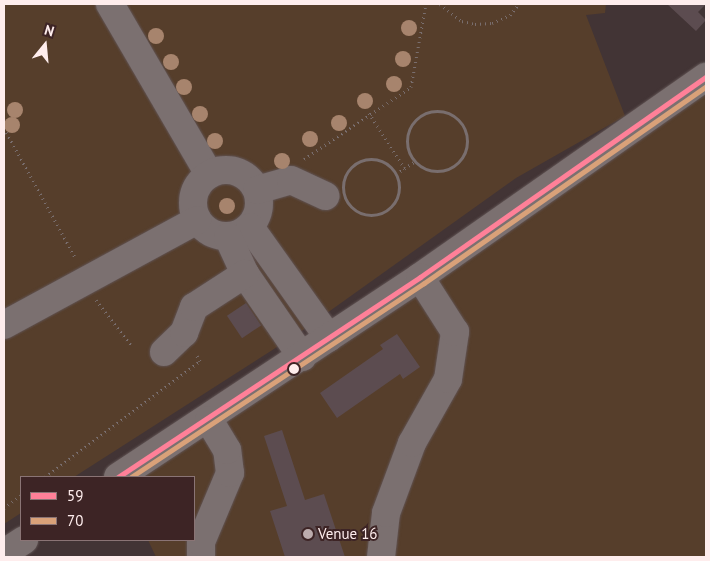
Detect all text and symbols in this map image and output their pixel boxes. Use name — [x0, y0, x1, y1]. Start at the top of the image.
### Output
north arrow — [20, 20, 70, 70]
text: N — [42, 21, 56, 41]
unlabelled marker — [289, 364, 299, 374]
legend — [20, 476, 195, 541]
text: 59 — [67, 486, 83, 505]
text: 70 — [67, 511, 83, 530]
place label: Venue 16 — [318, 525, 378, 543]
marker: Venue 16 — [302, 528, 314, 540]

